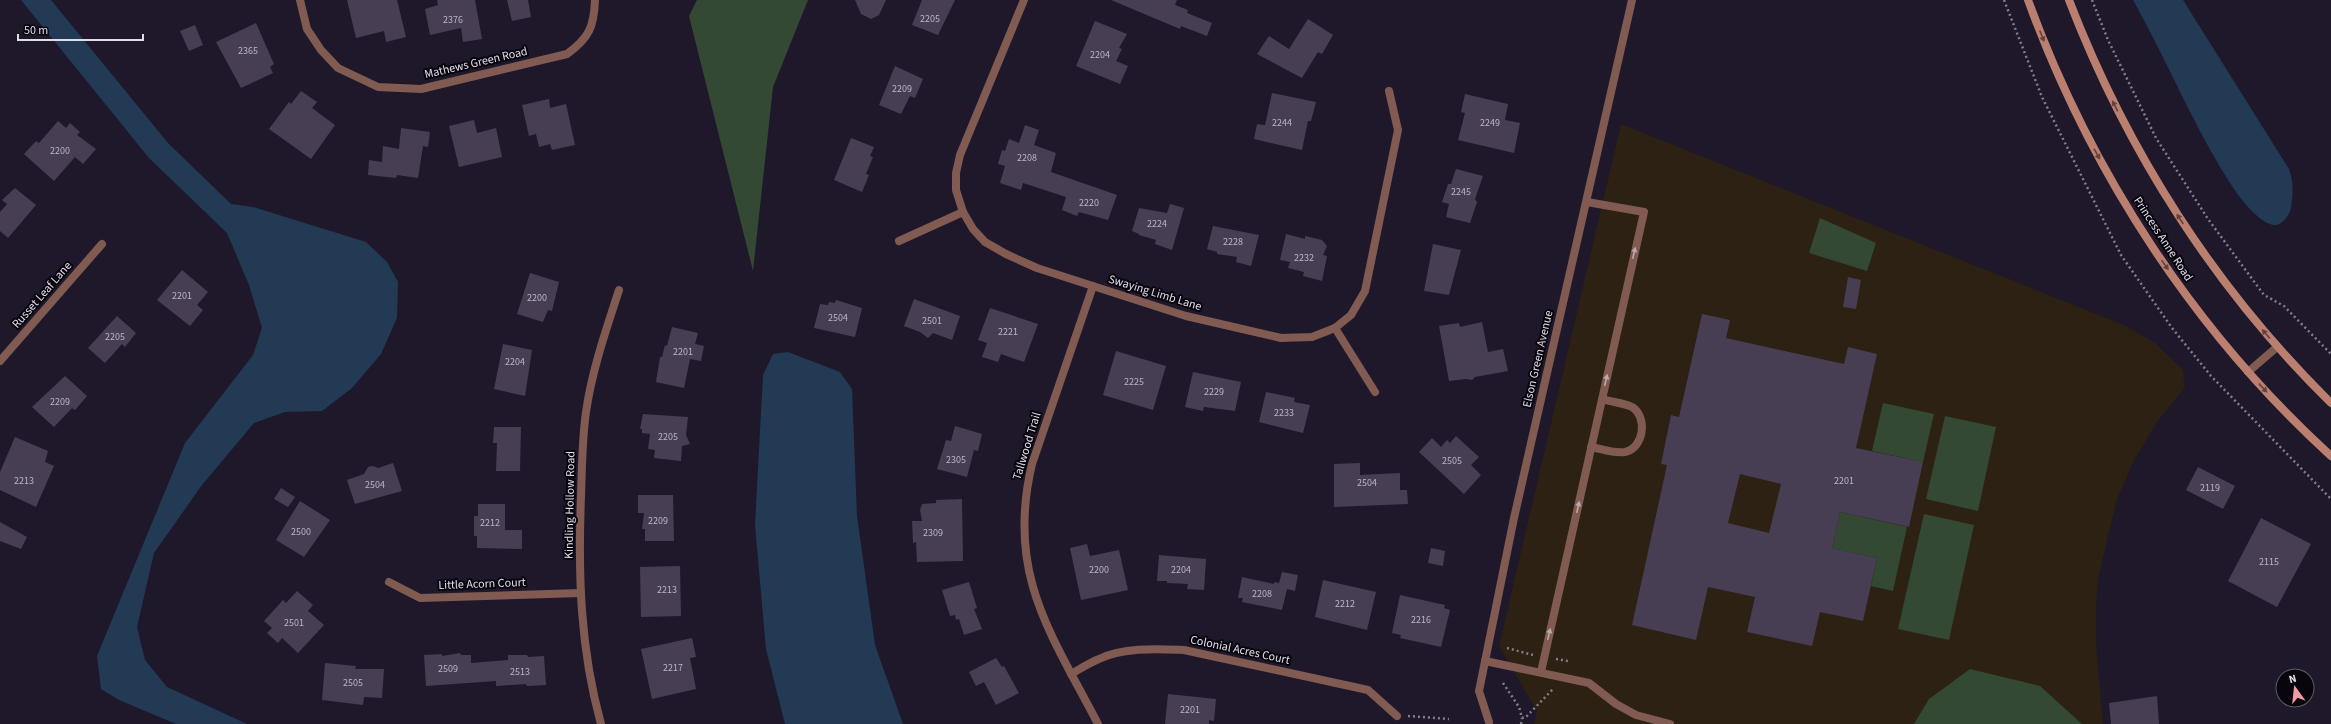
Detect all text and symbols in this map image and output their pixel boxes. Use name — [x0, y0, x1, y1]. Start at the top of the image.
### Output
house number: 2205 — [920, 12, 940, 26]
house number: 2376 — [443, 13, 463, 27]
scale bar — [18, 16, 143, 42]
text: 50 m — [24, 22, 48, 39]
one-way arrow — [2039, 31, 2045, 43]
street label: Mathews Green Road — [423, 43, 529, 83]
house number: 2365 — [238, 44, 258, 58]
house number: 2204 — [1090, 48, 1110, 62]
house number: 2209 — [892, 82, 912, 96]
one-way arrow — [2112, 101, 2118, 112]
house number: 2244 — [1272, 116, 1292, 130]
house number: 2249 — [1480, 116, 1500, 130]
house number: 2200 — [50, 144, 70, 158]
one-way arrow — [2094, 148, 2101, 160]
house number: 2208 — [1017, 151, 1037, 165]
house number: 2245 — [1451, 185, 1471, 199]
street label: Princess Anne Road — [2129, 193, 2197, 285]
house number: 2220 — [1079, 196, 1099, 210]
one-way arrow — [2176, 214, 2184, 224]
house number: 2224 — [1147, 217, 1167, 231]
house number: 2228 — [1223, 235, 1243, 249]
one-way arrow — [1632, 247, 1638, 259]
house number: 2232 — [1294, 251, 1314, 265]
street label: Russet Leaf Lane — [8, 258, 76, 332]
one-way arrow — [2161, 260, 2169, 270]
street label: Swaying Limb Lane — [1106, 271, 1204, 315]
house number: 2201 — [172, 289, 192, 303]
house number: 2200 — [527, 291, 547, 305]
street label: Elson Green Avenue — [1519, 309, 1557, 409]
house number: 2504 — [828, 311, 848, 325]
house number: 2501 — [922, 314, 942, 328]
house number: 2221 — [998, 325, 1018, 339]
one-way arrow — [2261, 329, 2271, 339]
house number: 2205 — [105, 330, 125, 344]
house number: 2201 — [673, 345, 693, 359]
house number: 2204 — [505, 355, 525, 369]
one-way arrow — [1604, 374, 1610, 386]
house number: 2225 — [1124, 375, 1144, 389]
one-way arrow — [2258, 383, 2268, 393]
house number: 2229 — [1204, 385, 1224, 399]
house number: 2209 — [50, 395, 70, 409]
house number: 2233 — [1274, 406, 1294, 420]
street label: Tallwood Trail — [1009, 410, 1045, 482]
house number: 2205 — [658, 430, 678, 444]
street label: Kindling Hollow Road — [561, 451, 579, 559]
house number: 2305 — [946, 453, 966, 467]
house number: 2505 — [1442, 454, 1462, 468]
house number: 2213 — [14, 474, 34, 488]
house number: 2201 — [1834, 474, 1854, 488]
house number: 2504 — [1357, 476, 1377, 490]
house number: 2504 — [365, 478, 385, 492]
house number: 2119 — [2200, 481, 2220, 495]
one-way arrow — [1575, 501, 1581, 513]
house number: 2209 — [648, 514, 668, 528]
house number: 2212 — [480, 516, 500, 530]
house number: 2500 — [291, 525, 311, 539]
house number: 2309 — [923, 526, 943, 540]
house number: 2115 — [2259, 555, 2279, 569]
house number: 2200 — [1089, 563, 1109, 577]
house number: 2204 — [1171, 563, 1191, 577]
street label: Little Acorn Court — [438, 574, 526, 594]
house number: 2213 — [657, 583, 677, 597]
house number: 2208 — [1252, 587, 1272, 601]
house number: 2212 — [1335, 597, 1355, 611]
house number: 2216 — [1411, 613, 1431, 627]
house number: 2501 — [284, 616, 304, 630]
one-way arrow — [1547, 627, 1553, 640]
street label: Colonial Acres Court — [1189, 631, 1291, 669]
house number: 2217 — [663, 661, 683, 675]
house number: 2509 — [438, 662, 458, 676]
house number: 2513 — [510, 665, 530, 679]
north arrow — [2275, 668, 2315, 708]
text: N — [2287, 671, 2298, 687]
house number: 2505 — [343, 676, 363, 690]
house number: 2201 — [1180, 703, 1200, 717]

